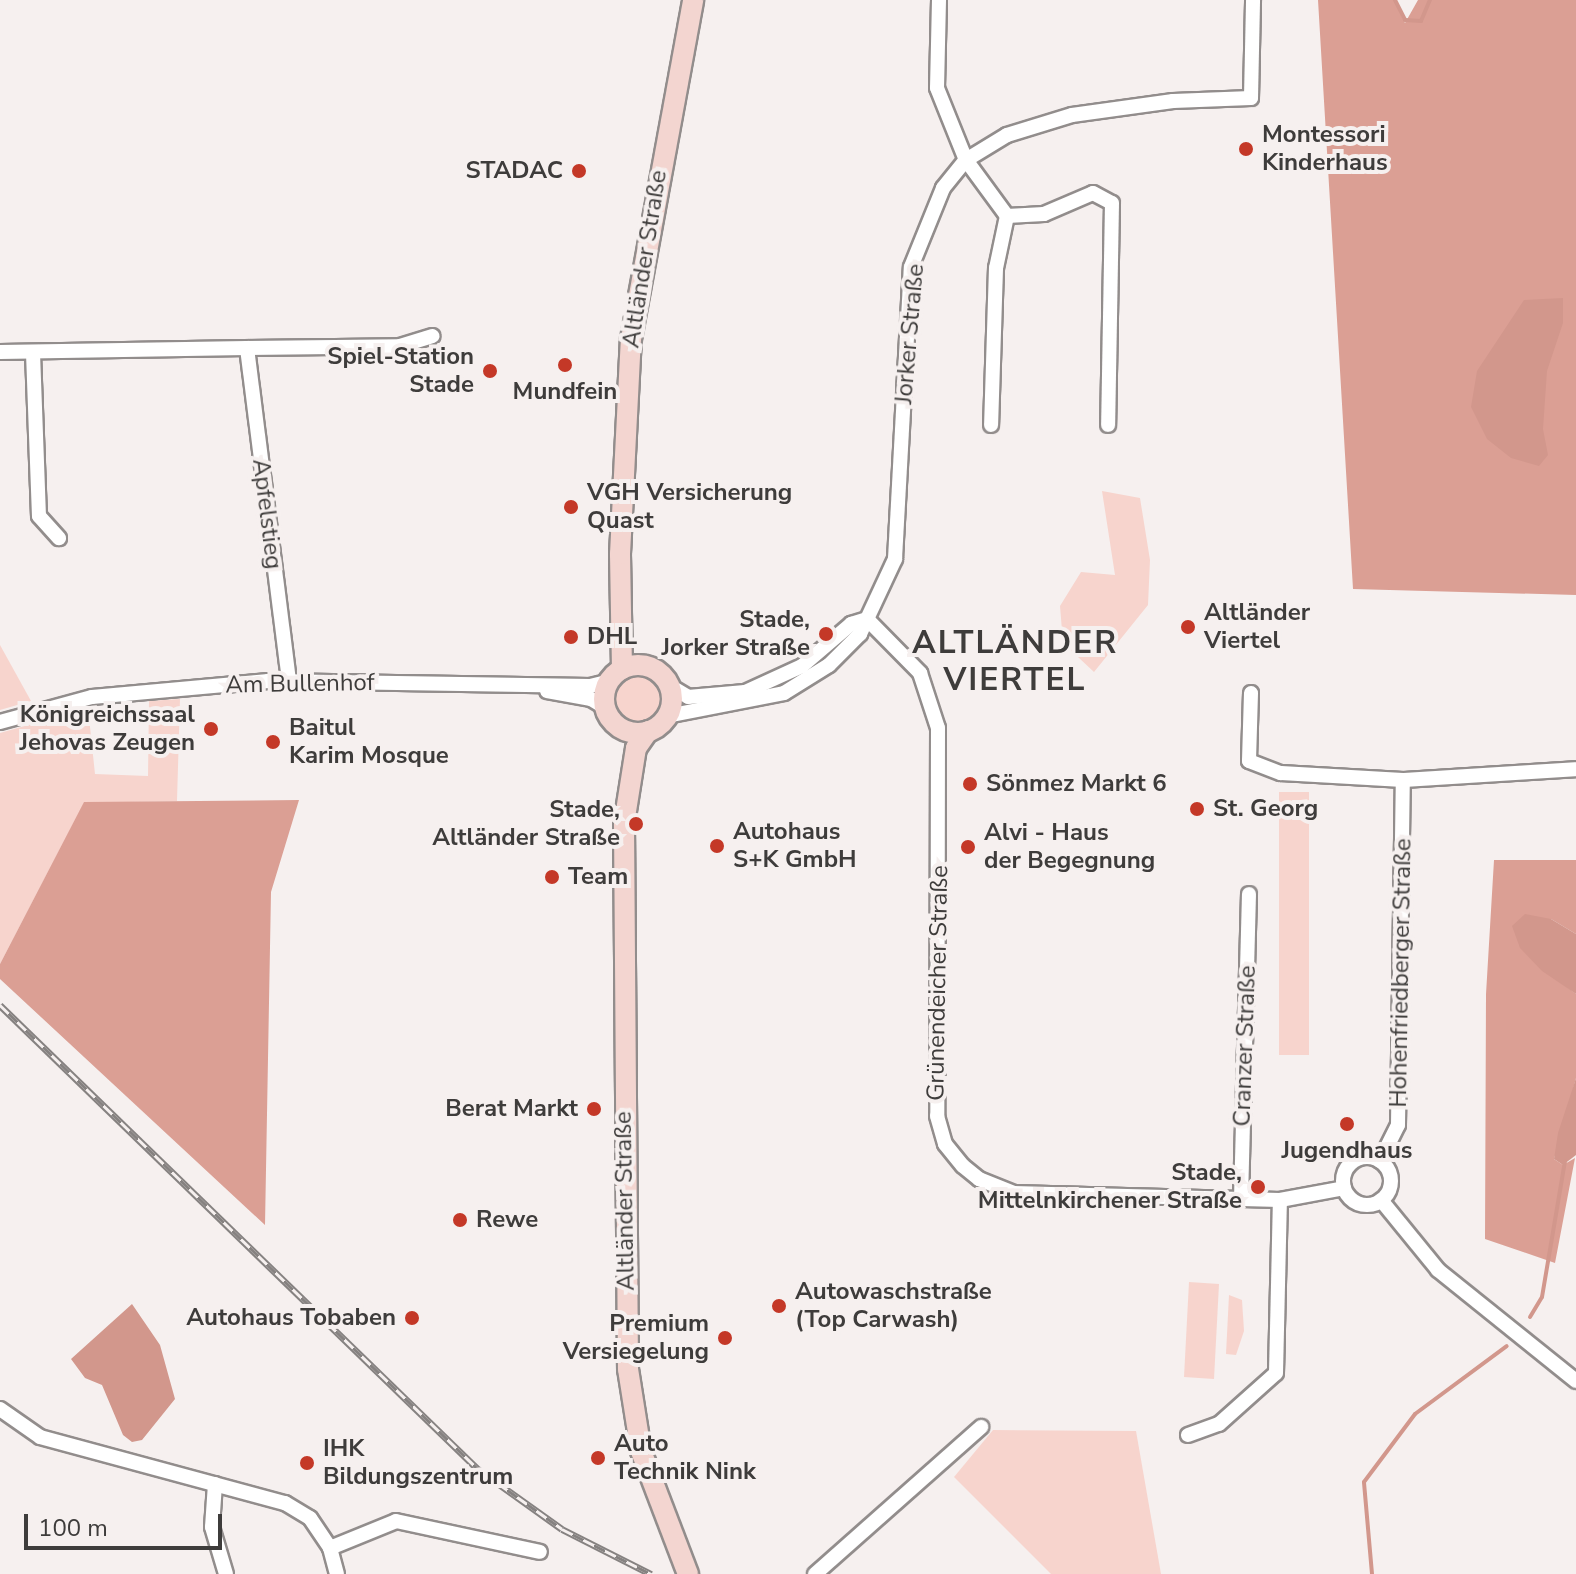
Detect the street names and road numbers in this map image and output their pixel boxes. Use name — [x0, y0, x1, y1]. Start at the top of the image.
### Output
street label: Altländer Straße — [617, 168, 673, 350]
street label: Jorker Straße — [890, 263, 930, 405]
street label: Apfelstieg — [246, 457, 288, 571]
street label: Am Bullenhof — [225, 668, 375, 700]
street label: Hohenfriedberger Straße — [1384, 838, 1418, 1108]
street label: Grünendeicher Straße — [922, 865, 954, 1101]
street label: Cranzer Straße — [1228, 965, 1262, 1127]
street label: Altländer Straße — [609, 1111, 641, 1291]

